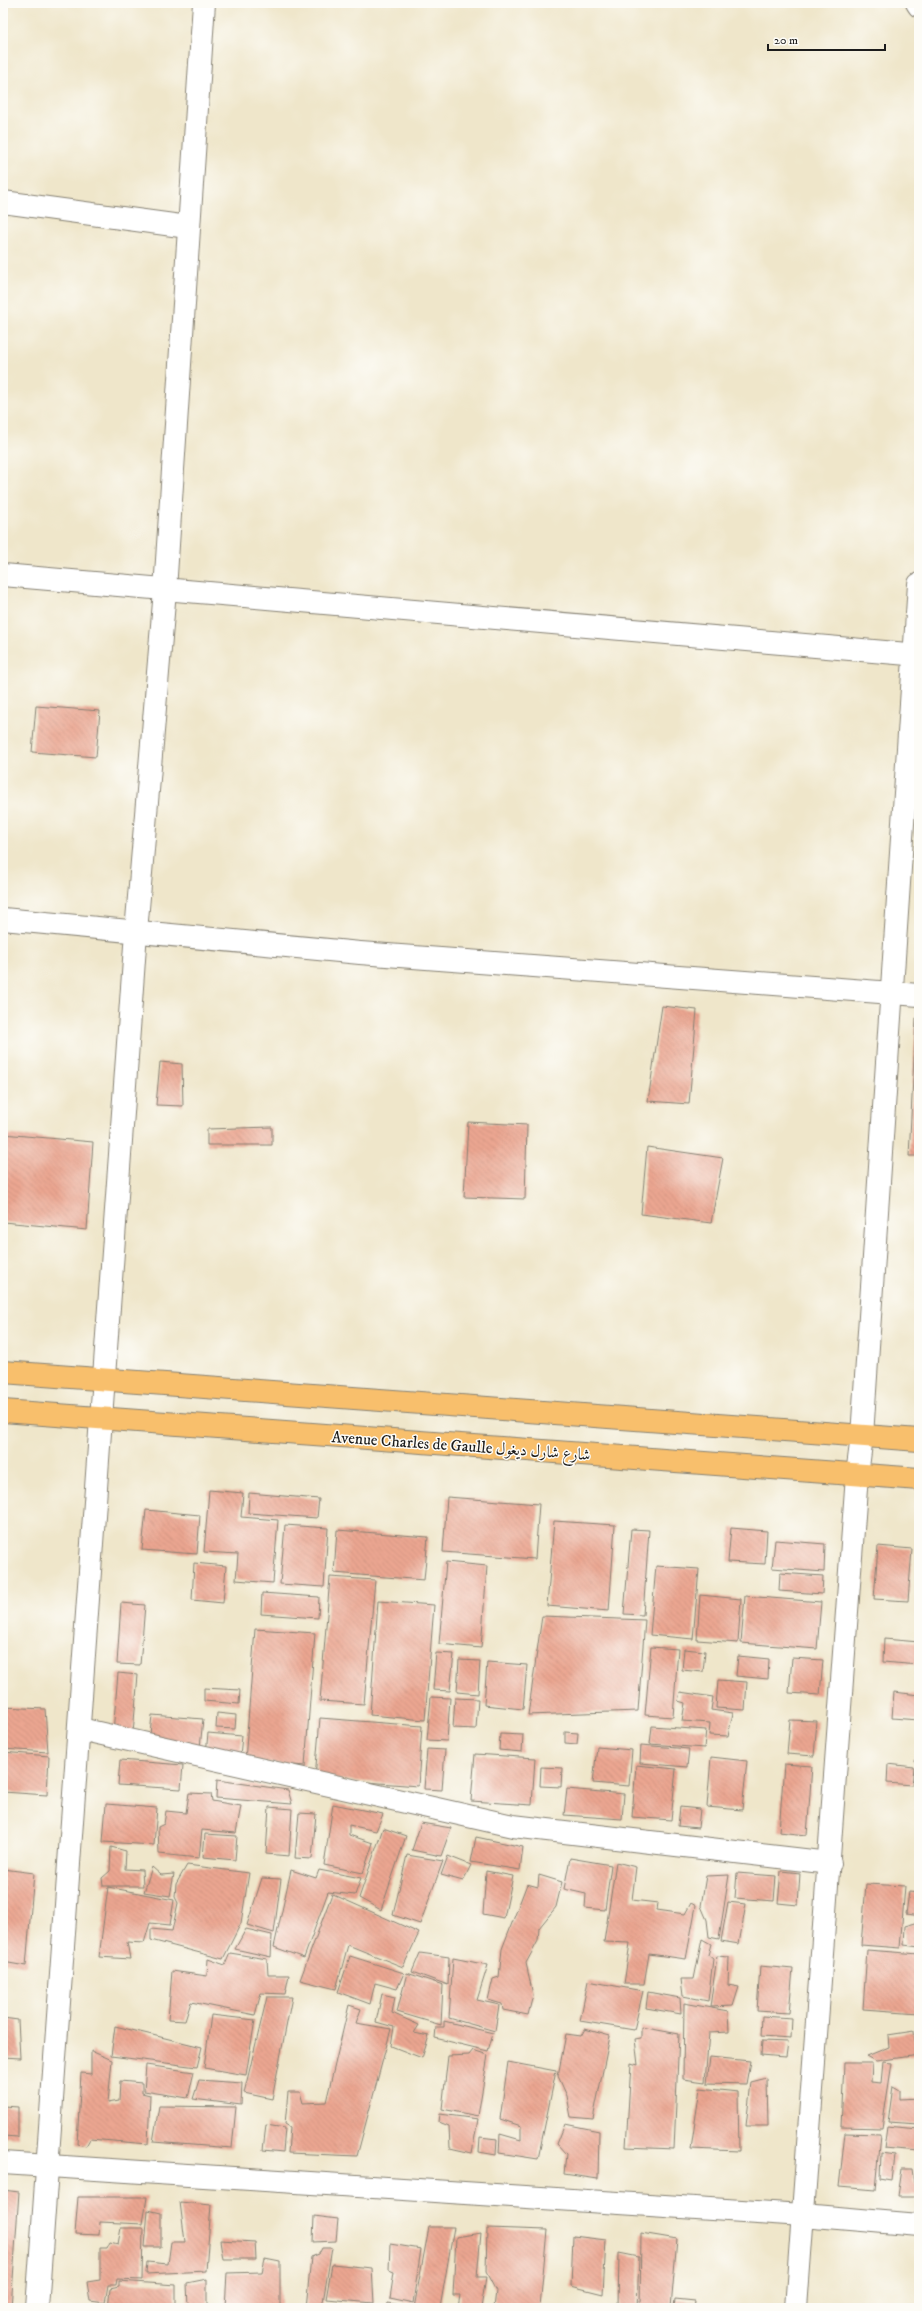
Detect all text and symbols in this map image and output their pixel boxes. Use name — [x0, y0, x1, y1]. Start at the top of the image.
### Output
scale bar — [768, 26, 885, 52]
text: 20 m — [774, 33, 798, 48]
street label: Avenue Charles de Gaulle شارع شارل ديغول — [331, 1427, 591, 1468]

